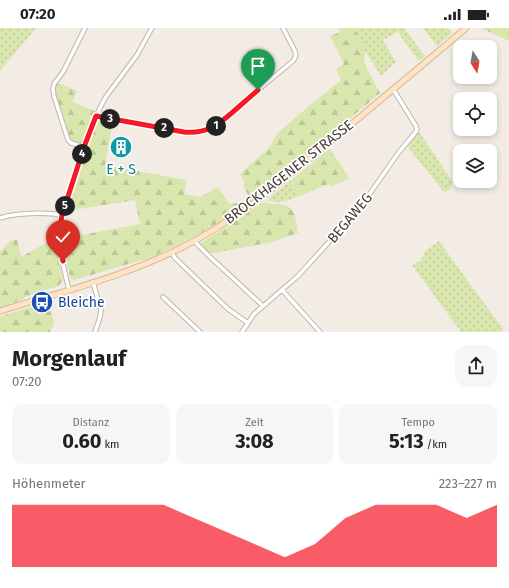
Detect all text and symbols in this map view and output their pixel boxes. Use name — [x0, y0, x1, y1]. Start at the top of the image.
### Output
text: 07:20 — [20, 5, 56, 23]
north arrow — [453, 40, 497, 84]
map controls — [453, 40, 497, 188]
pin — [241, 49, 275, 90]
icon: arrive — [247, 55, 269, 77]
button: locate — [453, 92, 497, 136]
pin: 3 — [100, 109, 120, 129]
text: 3 — [107, 112, 113, 125]
pin: 1 — [206, 116, 226, 136]
street label: BROCKHAGENER STRASSE — [221, 116, 357, 228]
pin: 2 — [154, 118, 174, 138]
text: 1 — [213, 119, 219, 132]
text: 2 — [161, 121, 167, 134]
building icon: E + S — [108, 134, 134, 160]
pin: 4 — [72, 144, 92, 164]
button: layers — [453, 144, 497, 188]
text: 4 — [79, 147, 85, 160]
place label: E + S — [106, 161, 136, 178]
street label: BEGAWEG — [324, 189, 376, 247]
pin: 5 — [55, 196, 75, 216]
text: 5 — [62, 199, 68, 212]
pin — [46, 220, 80, 261]
icon: check — [52, 226, 74, 248]
bus stop icon: Bleiche — [29, 289, 55, 315]
place label: Bleiche — [58, 294, 105, 311]
text: Morgenlauf — [12, 345, 126, 372]
button: share — [455, 345, 497, 387]
text: 07:20 — [12, 374, 42, 389]
text: Distanz — [73, 416, 109, 429]
text: Zeit — [245, 416, 264, 429]
text: Tempo — [401, 416, 435, 429]
text: 0.60 — [62, 429, 101, 453]
text: 3:08 — [235, 429, 274, 453]
text: 5:13 — [389, 429, 424, 453]
text: km — [101, 438, 119, 451]
text: /km — [424, 438, 447, 451]
text: Höhenmeter — [12, 476, 86, 491]
text: 223–227 m — [439, 476, 497, 491]

